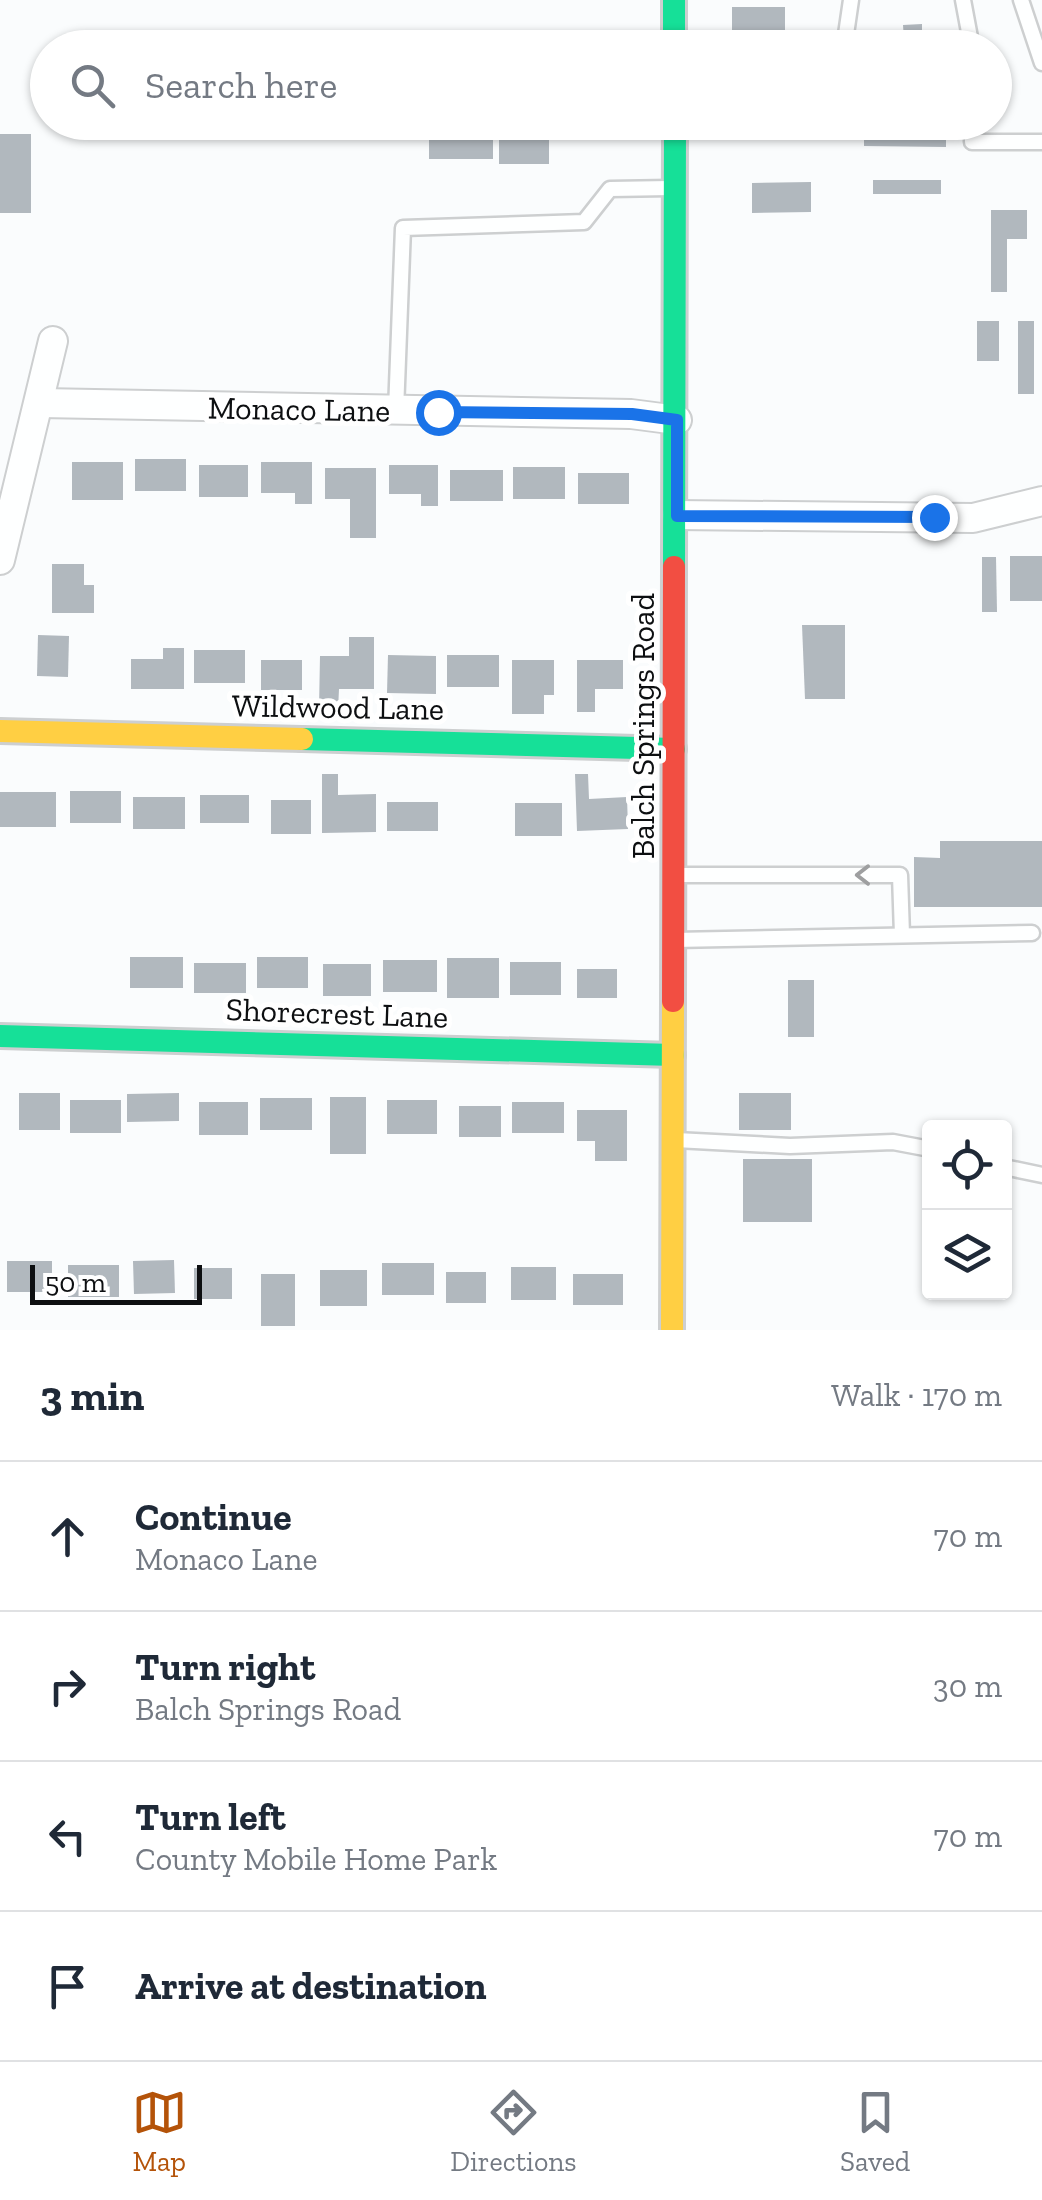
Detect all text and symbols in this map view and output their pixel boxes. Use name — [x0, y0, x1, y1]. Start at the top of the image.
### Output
search box — [30, 30, 1012, 140]
icon: search — [65, 58, 120, 113]
text: Search here — [145, 62, 337, 108]
street label: Monaco Lane — [207, 388, 391, 430]
route start — [416, 390, 462, 436]
route end — [912, 495, 958, 541]
street label: Balch Springs Road — [624, 593, 662, 859]
street label: Wildwood Lane — [232, 686, 444, 728]
one-way arrow — [854, 864, 870, 886]
street label: Shorecrest Lane — [225, 990, 449, 1036]
map controls — [922, 1120, 1012, 1300]
button: locate — [922, 1120, 1012, 1210]
button: layers — [922, 1210, 1012, 1300]
scale bar — [30, 1260, 202, 1304]
text: 50 m — [45, 1266, 106, 1299]
text: 3 min — [40, 1370, 145, 1421]
text: Walk · 170 m — [831, 1376, 1002, 1414]
text: Continue — [135, 1494, 292, 1540]
icon: ahead — [40, 1509, 95, 1564]
text: 70 m — [934, 1517, 1002, 1555]
text: Monaco Lane — [135, 1540, 317, 1578]
text: Turn right — [135, 1644, 315, 1690]
icon: right — [40, 1659, 95, 1714]
text: 30 m — [933, 1667, 1002, 1705]
text: Balch Springs Road — [135, 1690, 401, 1728]
text: Turn left — [135, 1794, 286, 1840]
icon: left — [40, 1809, 95, 1864]
text: 70 m — [934, 1817, 1002, 1855]
text: County Mobile Home Park — [135, 1840, 497, 1878]
icon: arrive — [40, 1959, 95, 2014]
text: Arrive at destination — [135, 1963, 486, 2009]
tab: Map — [132, 2085, 187, 2178]
tab: Directions — [450, 2085, 577, 2178]
tab: Saved — [840, 2085, 910, 2178]

